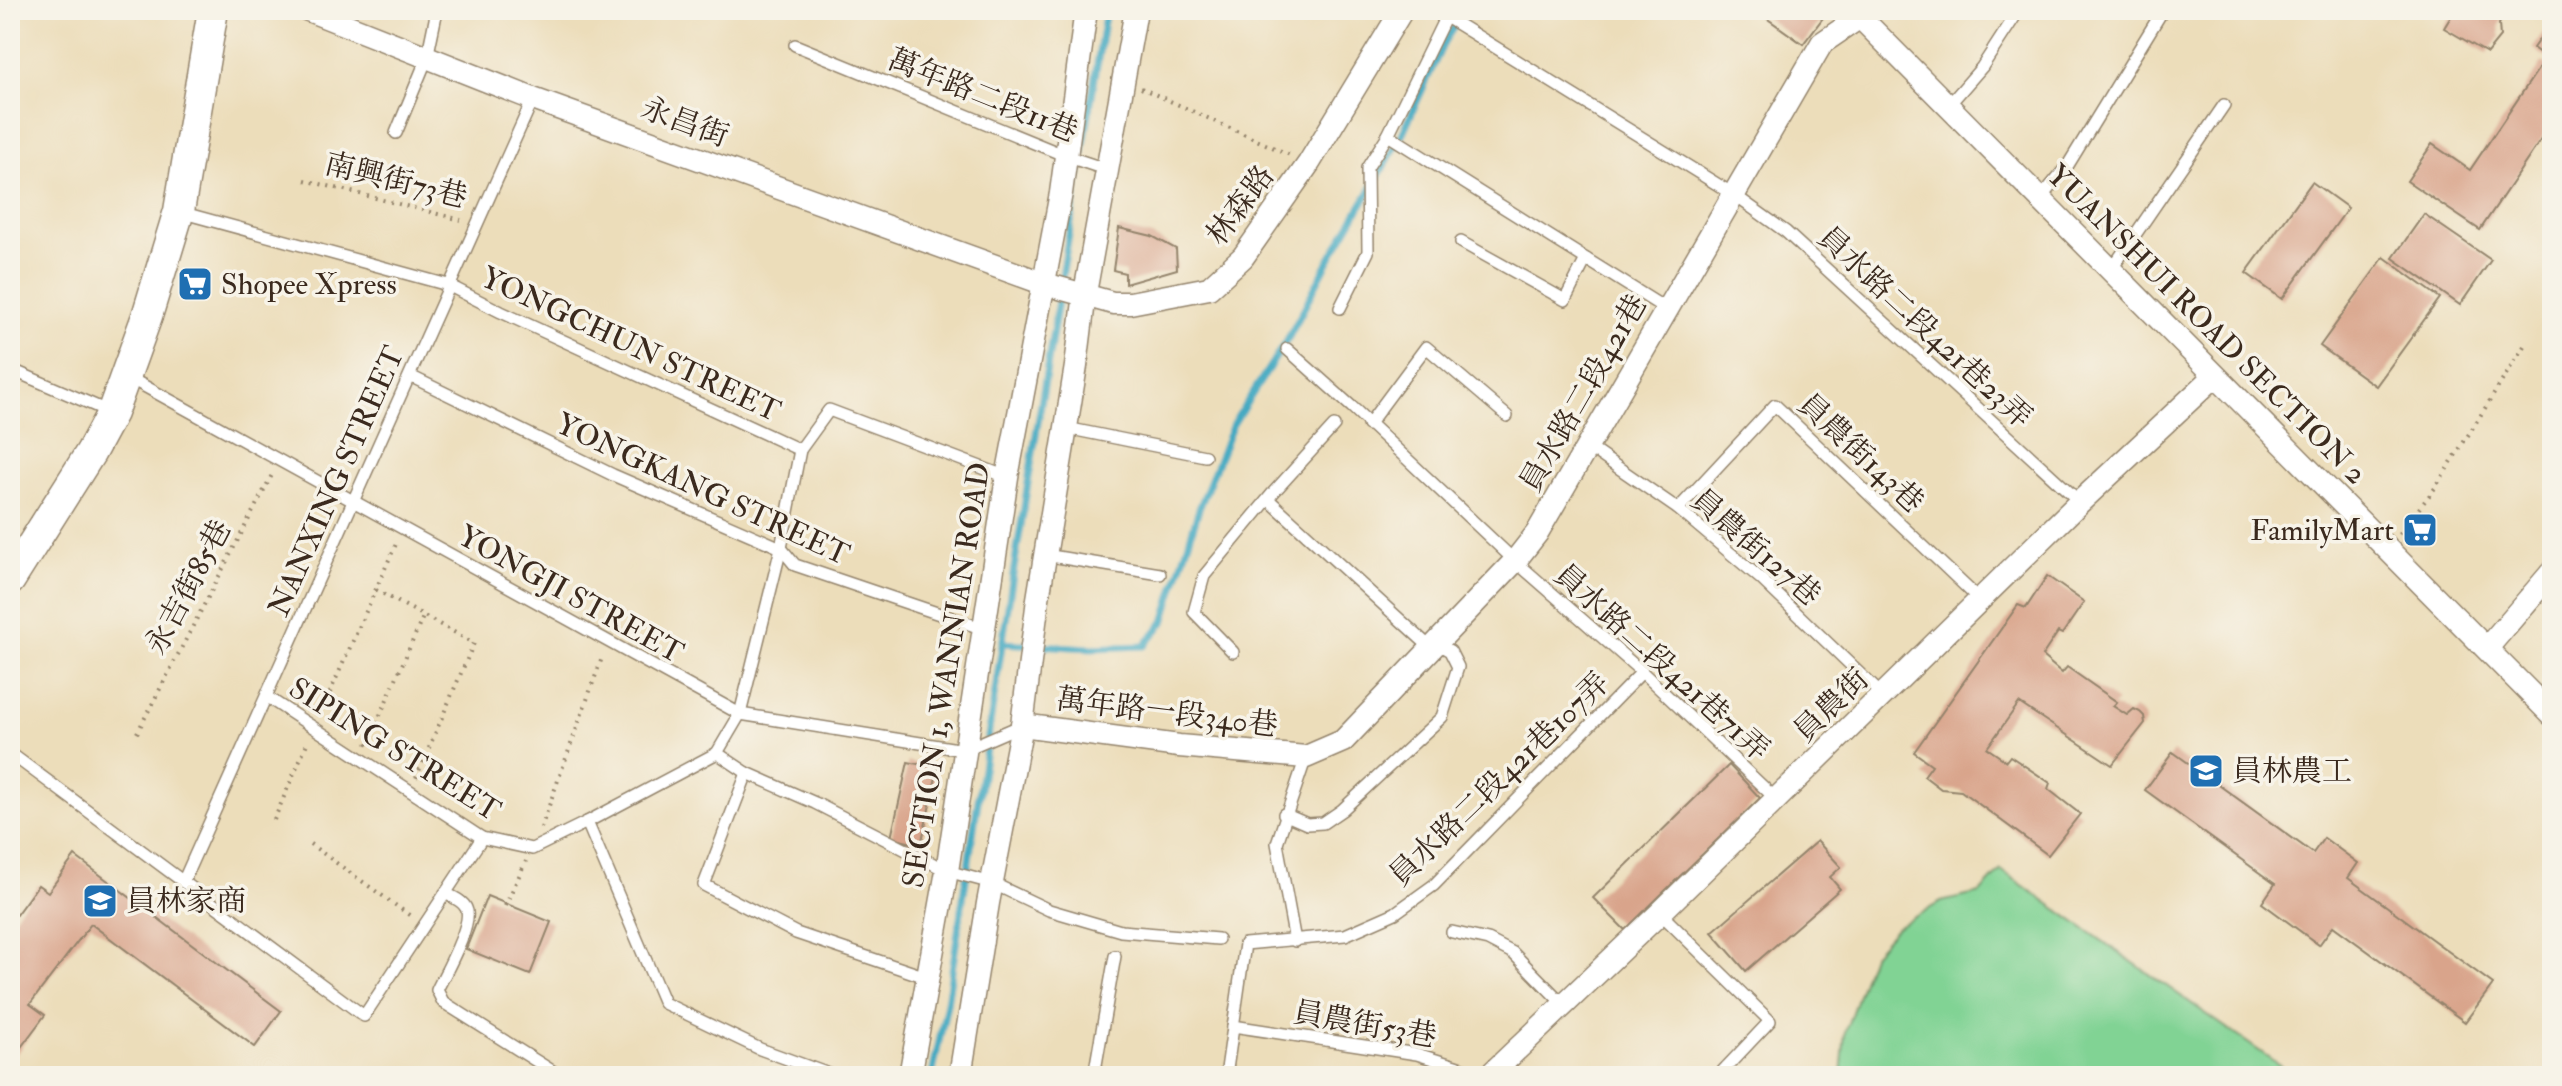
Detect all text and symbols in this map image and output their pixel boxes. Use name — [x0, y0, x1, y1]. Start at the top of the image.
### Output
street label: 萬年路二段11巷 — [883, 41, 1083, 150]
street label: 永昌街 — [636, 90, 733, 155]
street label: 南興街73巷 — [321, 145, 471, 216]
street label: YUANSHUI ROAD SECTION 2 — [2039, 157, 2374, 492]
street label: 林森路 — [1199, 158, 1282, 252]
street label: 員水路二段421巷23弄 — [1810, 219, 2039, 436]
street label: YONGCHUN STREET — [475, 259, 786, 430]
supermarket icon: Shopee Xpress — [176, 265, 214, 303]
place label: Shopee Xpress — [221, 266, 397, 303]
street label: 員水路二段421巷 — [1512, 288, 1655, 499]
street label: NANXING STREET — [260, 341, 413, 622]
street label: 員農街143巷 — [1790, 386, 1931, 521]
street label: YONGKANG STREET — [550, 405, 855, 574]
street label: SECTION 1, WANNIAN ROAD — [895, 460, 998, 890]
street label: 員農街127巷 — [1683, 481, 1828, 614]
supermarket icon: FamilyMart — [2401, 511, 2439, 549]
place label: FamilyMart — [2250, 512, 2394, 549]
street label: 永吉街85巷 — [138, 514, 239, 661]
street label: YONGJI STREET — [452, 517, 690, 672]
street label: 員水路二段421巷71弄 — [1547, 556, 1777, 769]
street label: 員農街 — [1786, 661, 1877, 750]
street label: 員水路二段421巷107弄 — [1382, 665, 1617, 894]
street label: SIPING STREET — [282, 670, 507, 829]
street label: 萬年路一段340巷 — [1054, 681, 1280, 744]
school or university icon: 員林農工 — [2187, 752, 2225, 790]
place label: 員林農工 — [2232, 753, 2352, 790]
school or university icon: 員林家商 — [81, 882, 119, 920]
place label: 員林家商 — [126, 883, 246, 920]
street label: 員農街53巷 — [1290, 994, 1439, 1055]

